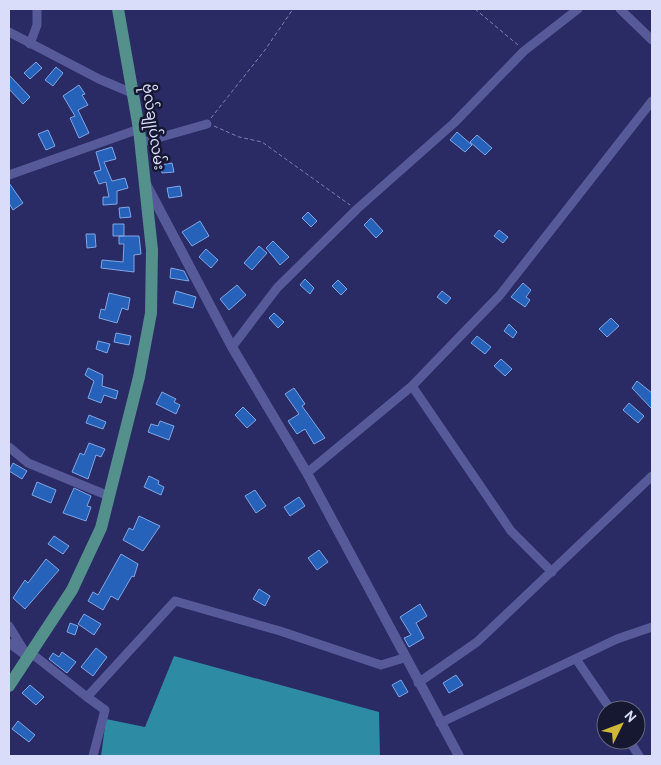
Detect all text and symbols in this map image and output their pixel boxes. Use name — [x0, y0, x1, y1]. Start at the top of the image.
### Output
street label: ဗိုလ်ချုပ်လမ်း — [136, 82, 169, 172]
north arrow — [596, 700, 646, 750]
text: N — [620, 708, 639, 727]

